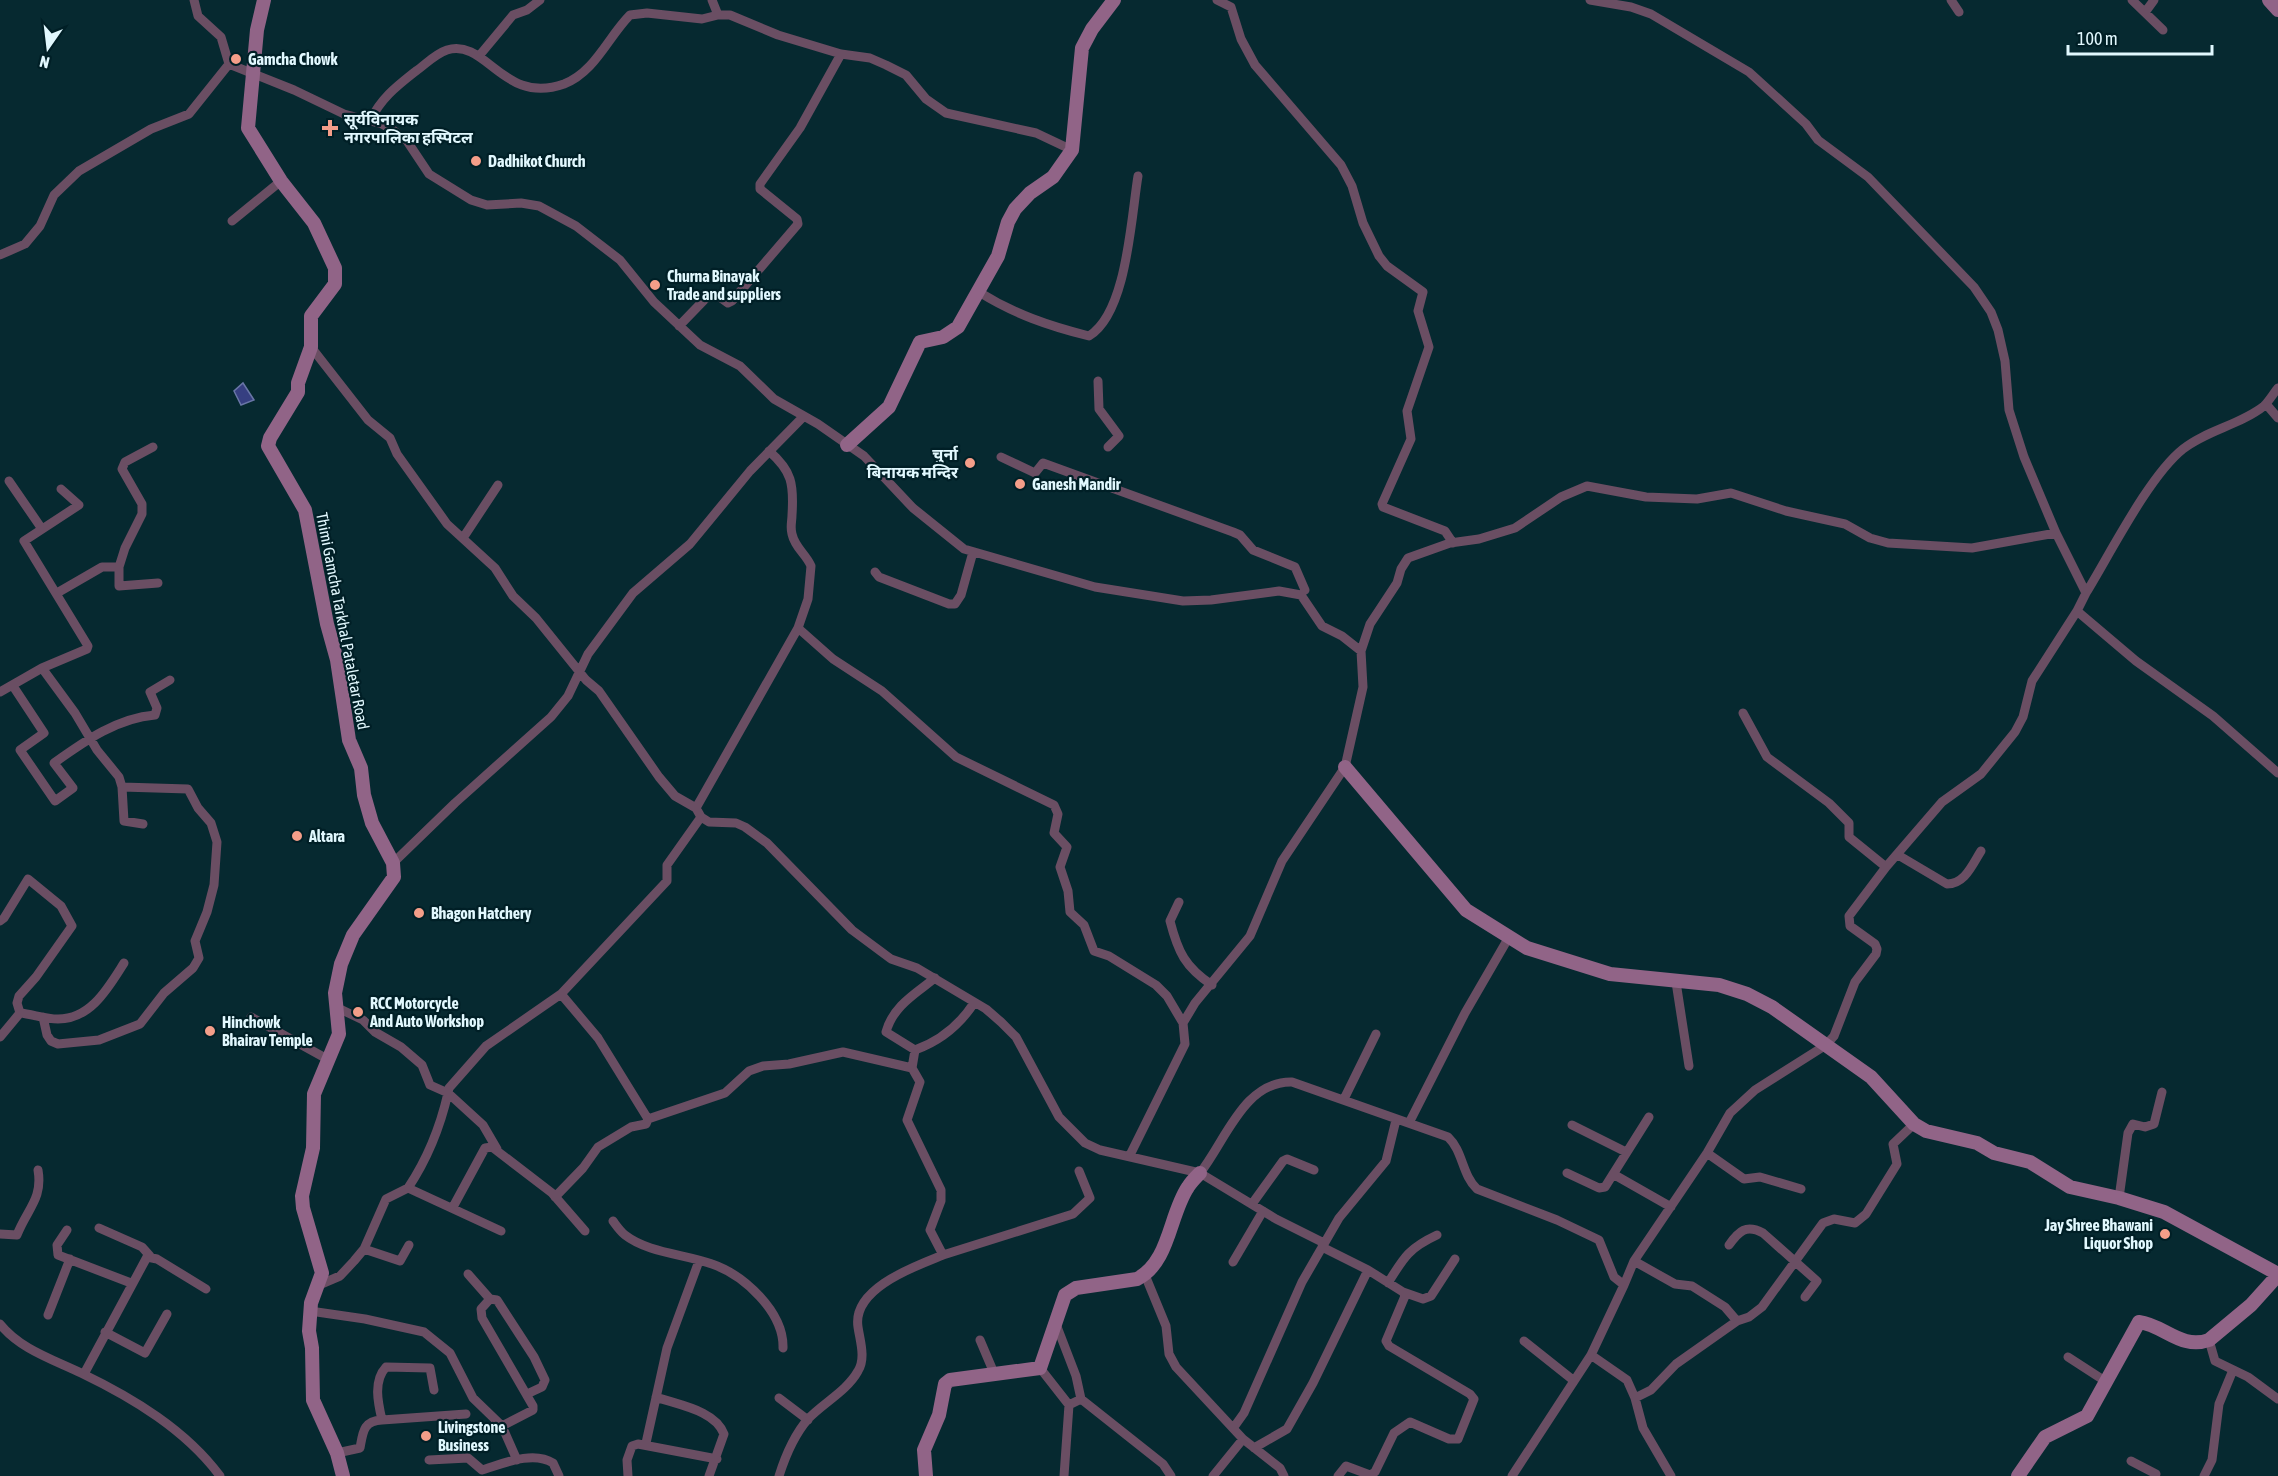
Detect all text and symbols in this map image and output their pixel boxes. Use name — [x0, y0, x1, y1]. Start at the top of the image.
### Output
north arrow — [18, 18, 78, 78]
scale bar — [2068, 18, 2212, 56]
text: 100 m — [2077, 28, 2118, 49]
place label: Gamcha Chowk — [248, 50, 339, 68]
marker: Gamcha Chowk — [229, 52, 243, 66]
text: N — [38, 53, 51, 72]
place label: सूर्यविनायक नगरपालिका हस्पिटल — [344, 110, 474, 146]
marker: सूर्यविनायक नगरपालिका हस्पिटल — [321, 119, 339, 137]
place label: Dadhikot Church — [488, 152, 586, 170]
marker: Dadhikot Church — [469, 154, 483, 168]
place label: Churna Binayak Trade and suppliers — [667, 267, 781, 303]
marker: Churna Binayak Trade and suppliers — [648, 278, 662, 292]
place label: चुर्ना बिनायक मन्दिर — [867, 445, 959, 481]
marker: चुर्ना बिनायक मन्दिर — [963, 456, 977, 470]
place label: Ganesh Mandir — [1032, 475, 1121, 493]
marker: Ganesh Mandir — [1013, 477, 1027, 491]
street label: Thimi Gamcha Tarkhal Pataletar Road — [313, 511, 373, 731]
place label: Altara — [308, 827, 345, 845]
marker: Altara — [290, 829, 304, 843]
place label: Bhagon Hatchery — [431, 904, 532, 922]
marker: Bhagon Hatchery — [412, 906, 426, 920]
place label: RCC Motorcycle And Auto Workshop — [369, 994, 484, 1030]
marker: RCC Motorcycle And Auto Workshop — [351, 1005, 365, 1019]
place label: Hinchowk Bhairav Temple — [222, 1013, 313, 1049]
marker: Hinchowk Bhairav Temple — [203, 1024, 217, 1038]
place label: Jay Shree Bhawani Liquor Shop — [2044, 1216, 2153, 1252]
marker: Jay Shree Bhawani Liquor Shop — [2158, 1227, 2172, 1241]
place label: Livingstone Business — [438, 1418, 505, 1454]
marker: Livingstone Business — [419, 1429, 433, 1443]

